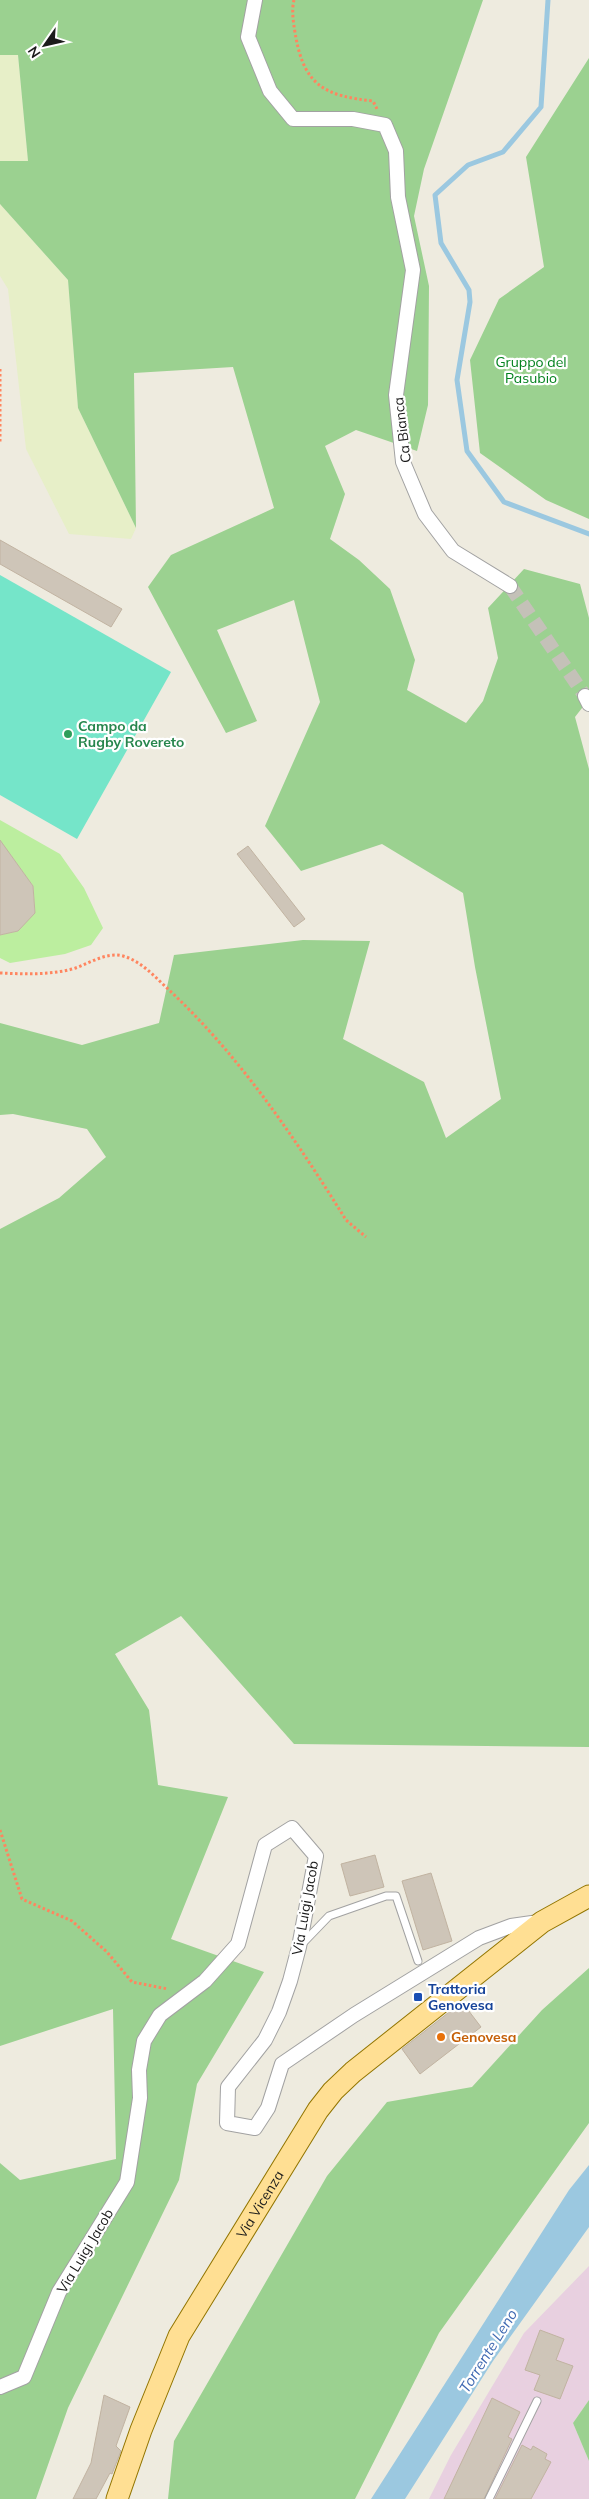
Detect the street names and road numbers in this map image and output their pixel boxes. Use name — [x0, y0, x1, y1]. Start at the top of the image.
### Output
street label: Ca Bianca — [389, 396, 415, 464]
street label: Via Luigi Jacob — [288, 1859, 322, 1957]
street label: Via Vicenza — [232, 2167, 288, 2242]
street label: Via Luigi Jacob — [53, 2205, 117, 2297]

